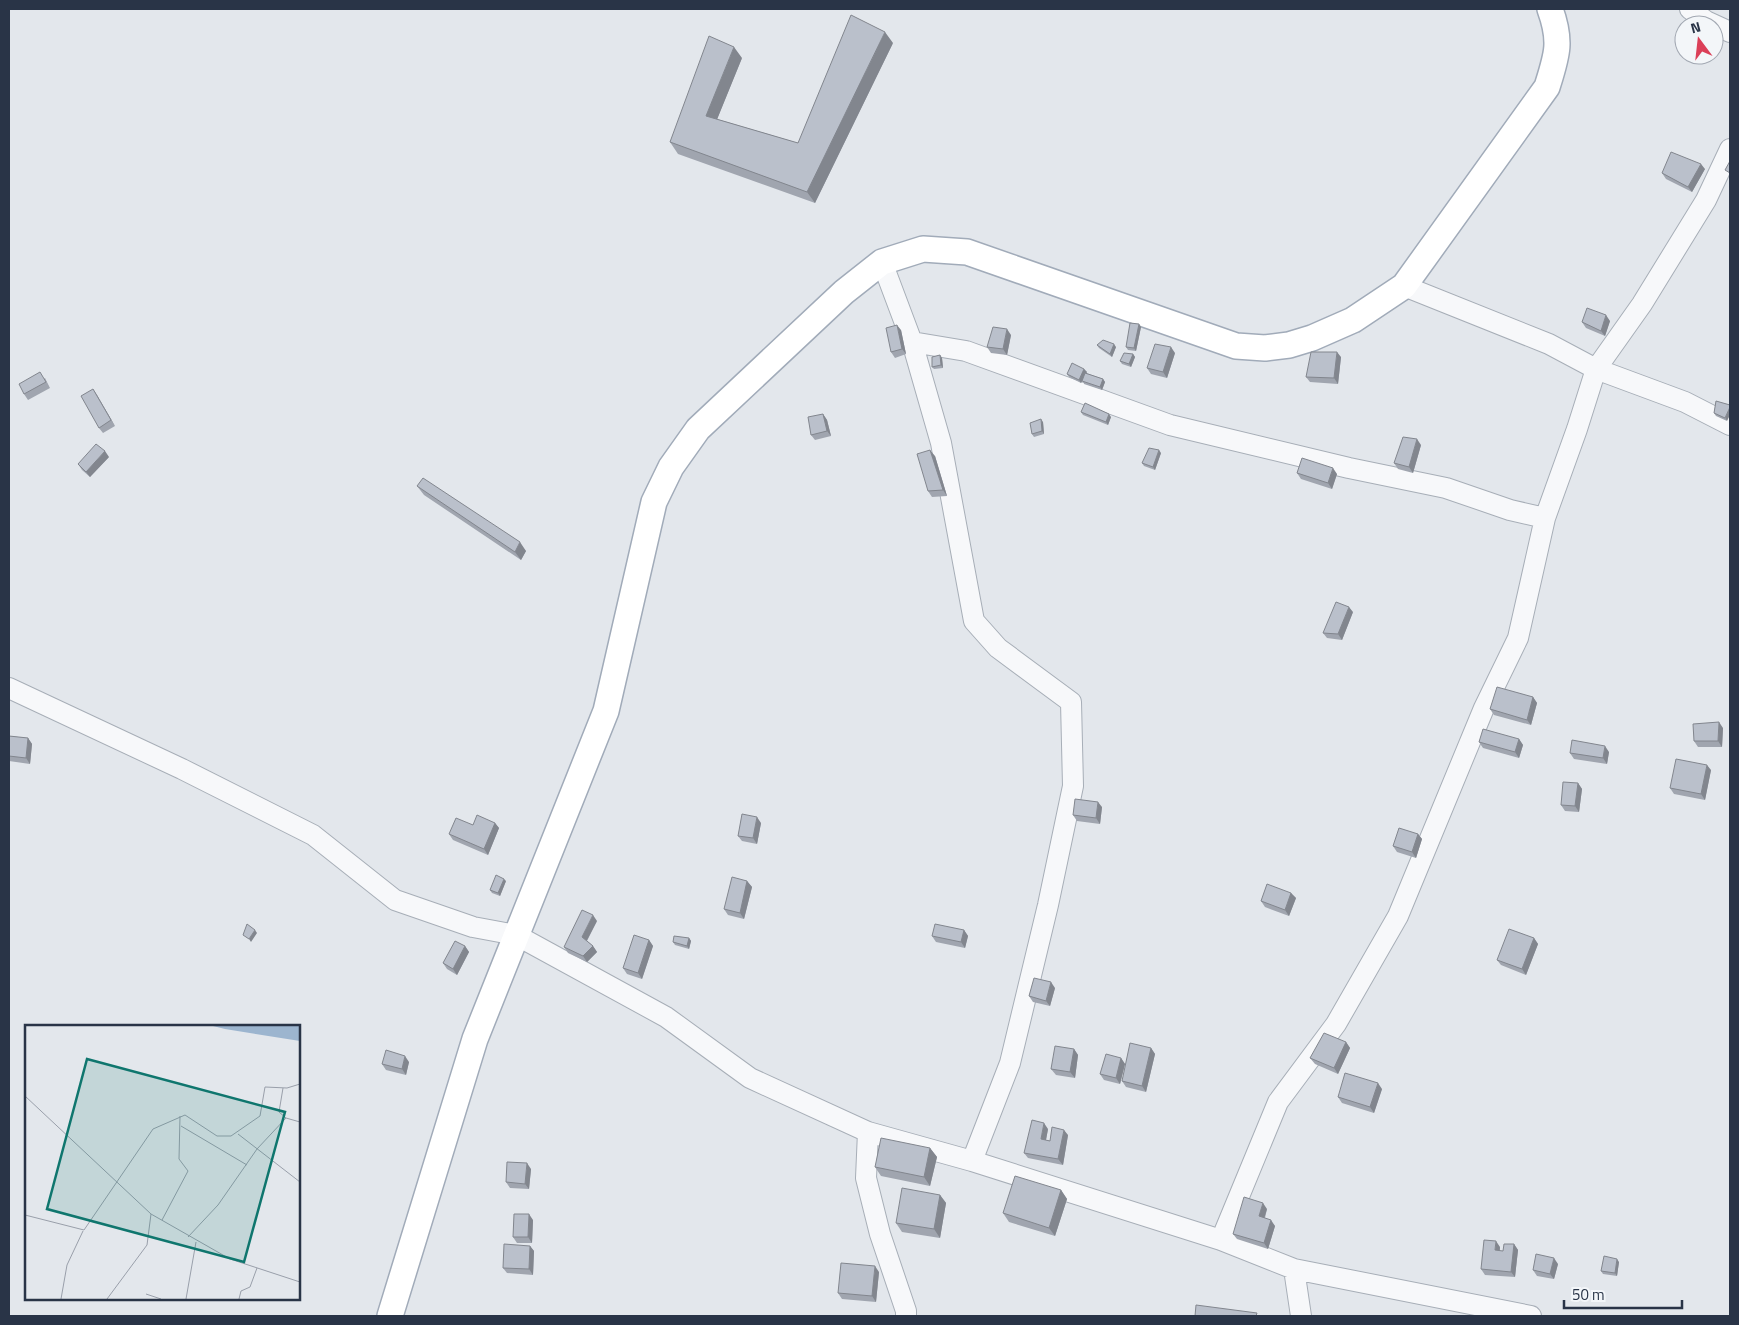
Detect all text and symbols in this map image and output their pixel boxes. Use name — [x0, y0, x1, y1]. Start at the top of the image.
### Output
north arrow — [1674, 15, 1724, 65]
text: N — [1688, 16, 1703, 38]
inset map — [25, 1025, 300, 1300]
scale bar — [1564, 1278, 1682, 1310]
text: 50 m — [1572, 1283, 1605, 1306]

